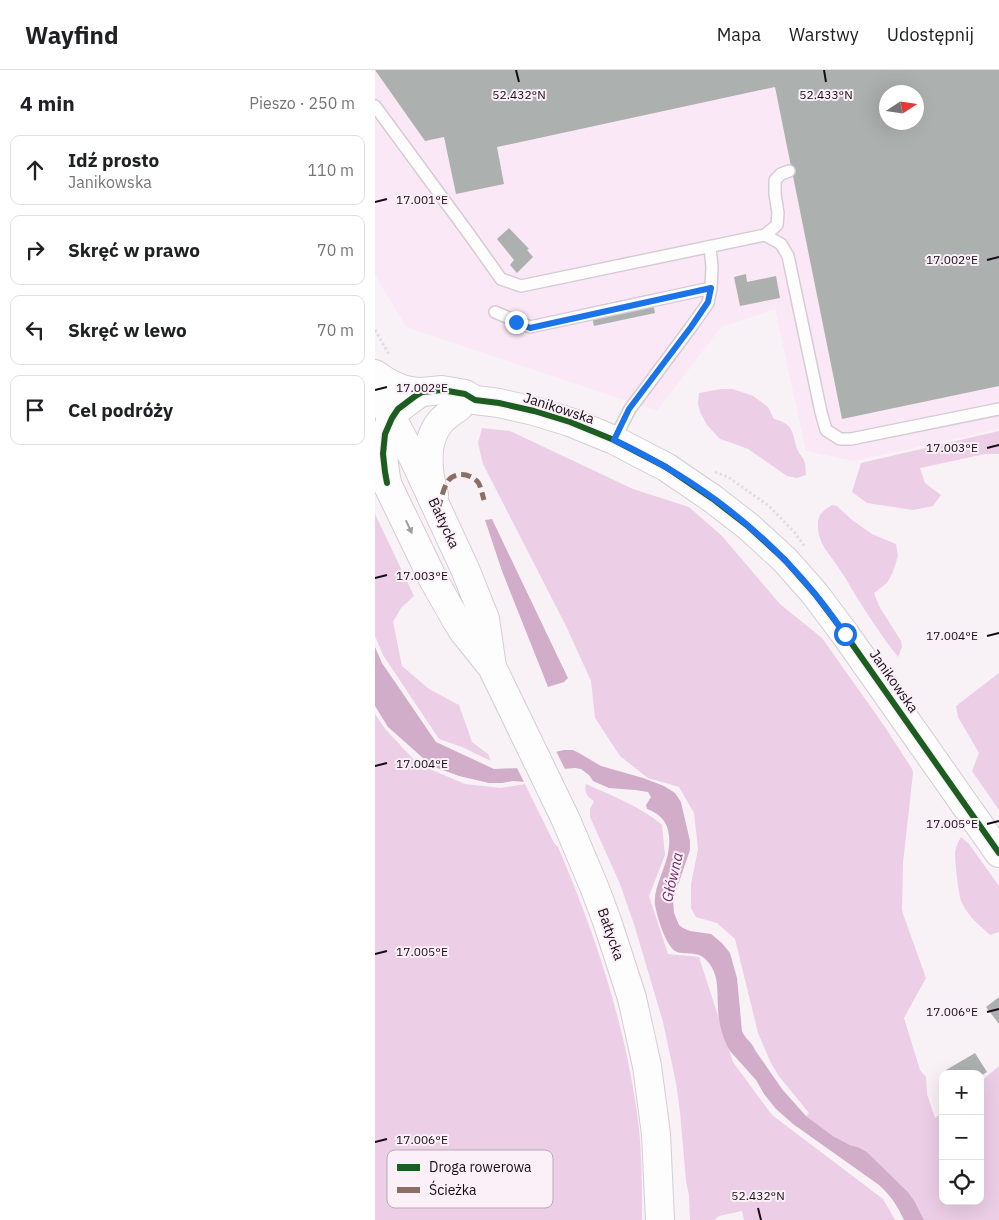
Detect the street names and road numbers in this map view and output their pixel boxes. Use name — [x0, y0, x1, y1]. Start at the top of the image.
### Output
street label: Janikowska — [521, 388, 597, 428]
street label: Bałtycka — [424, 495, 464, 552]
street label: Janikowska — [866, 646, 923, 717]
street label: Bałtycka — [594, 905, 628, 963]

